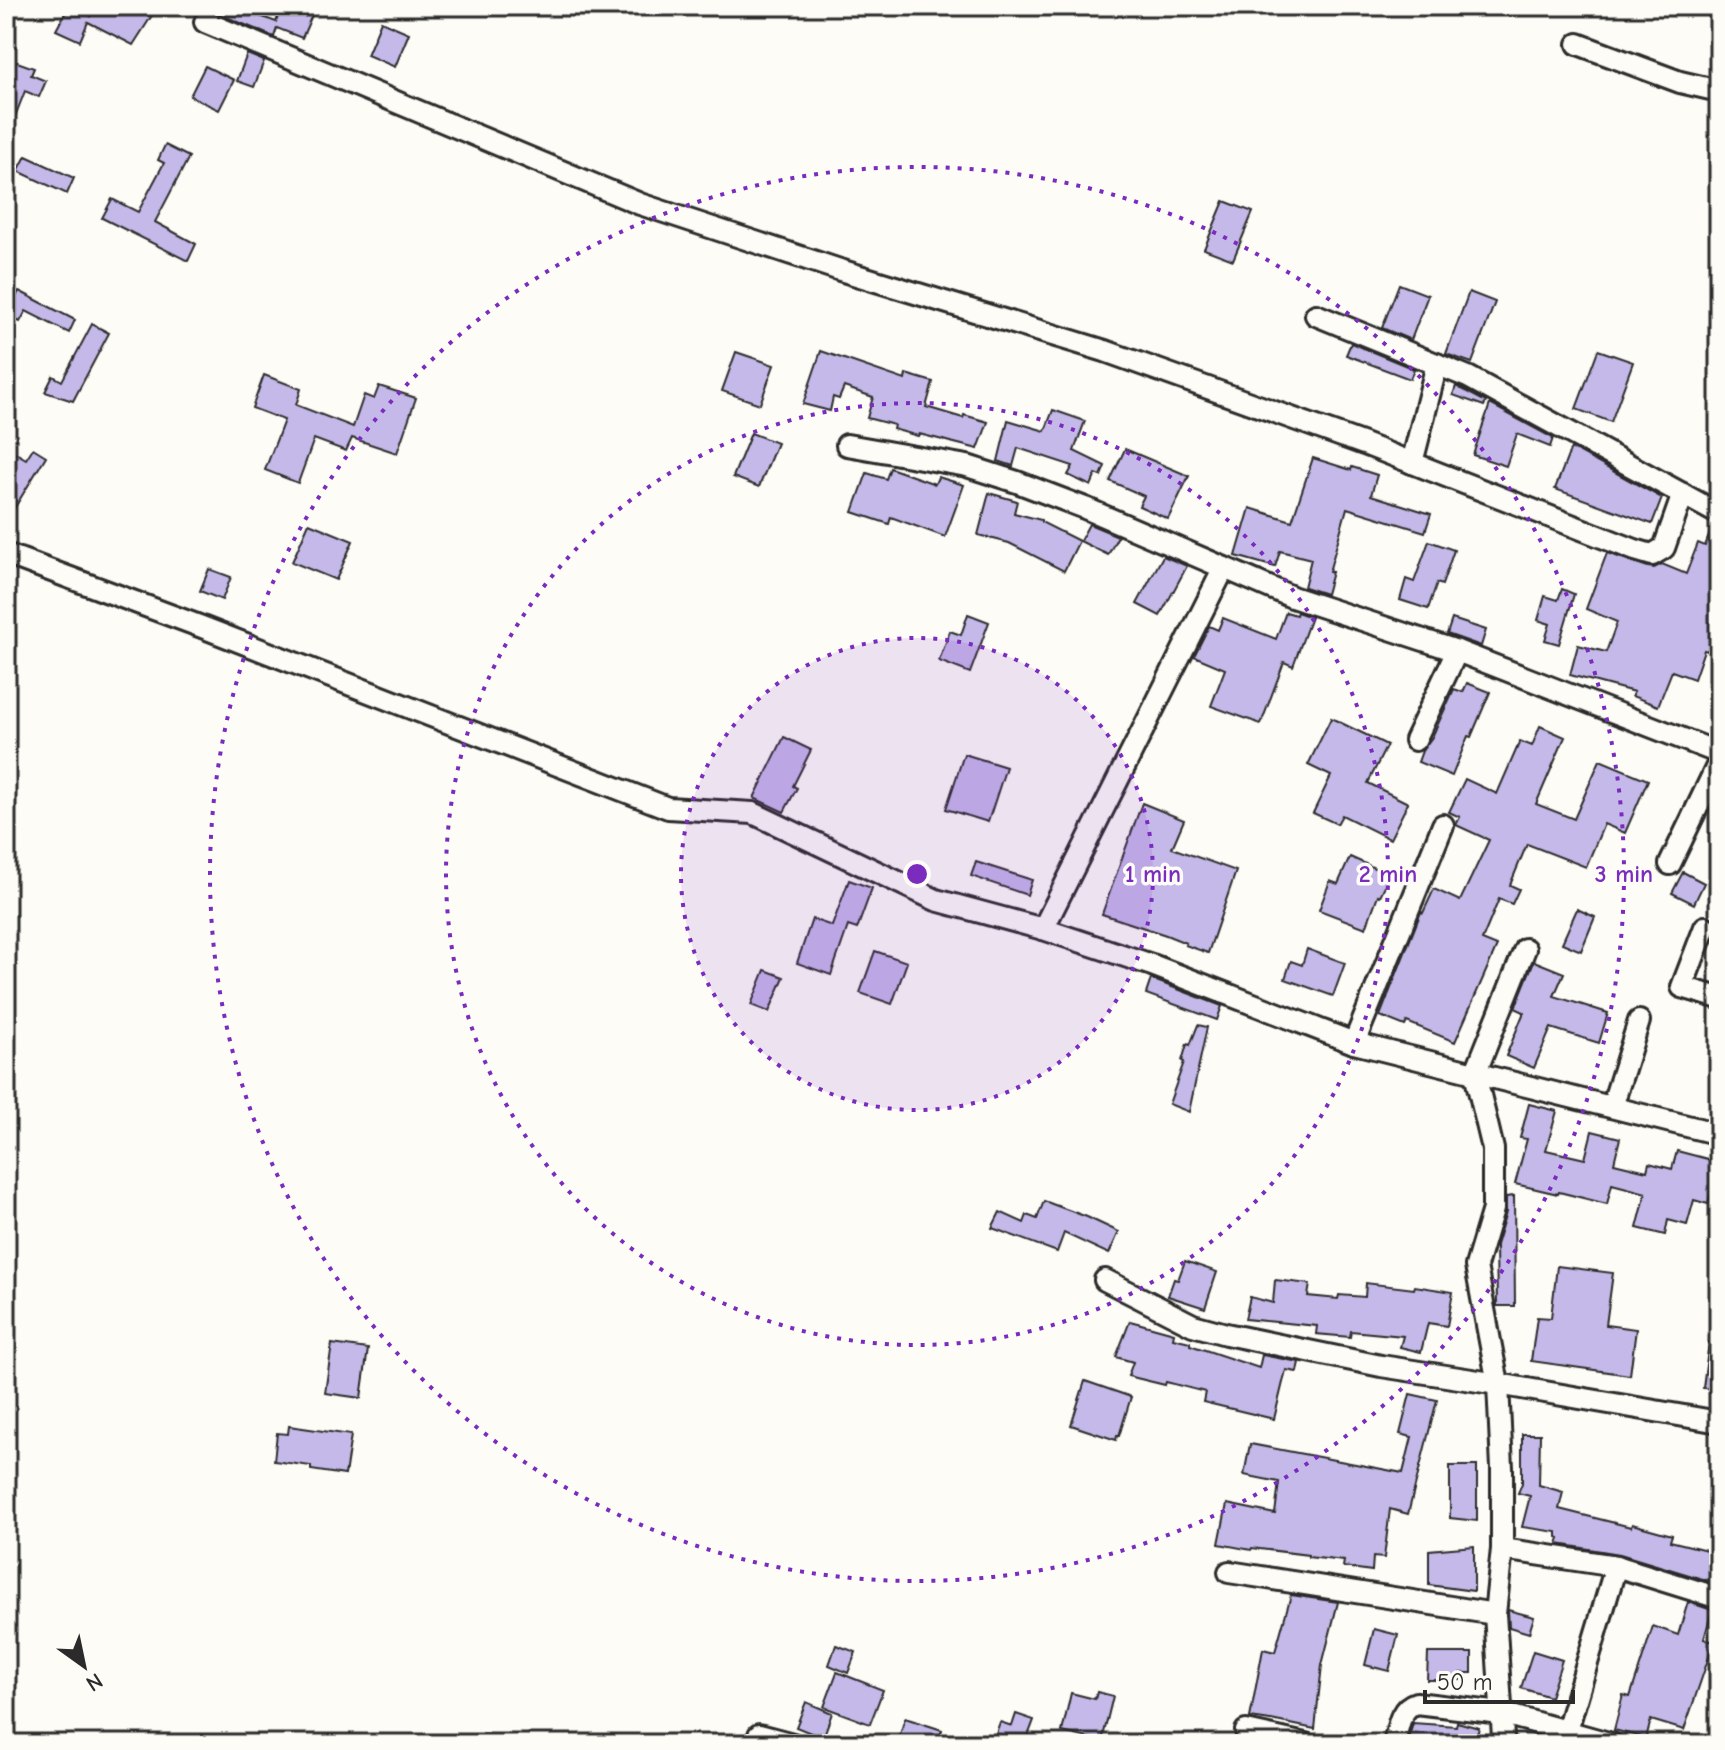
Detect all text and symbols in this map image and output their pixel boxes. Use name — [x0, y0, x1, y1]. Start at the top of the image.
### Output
centre of rings — [903, 860, 931, 888]
text: 1 min — [1125, 860, 1181, 888]
text: 2 min — [1359, 860, 1417, 888]
text: 3 min — [1595, 860, 1653, 888]
north arrow — [44, 1626, 124, 1706]
scale bar — [1425, 1654, 1573, 1704]
text: N — [81, 1667, 107, 1697]
text: 50 m — [1437, 1668, 1493, 1696]

